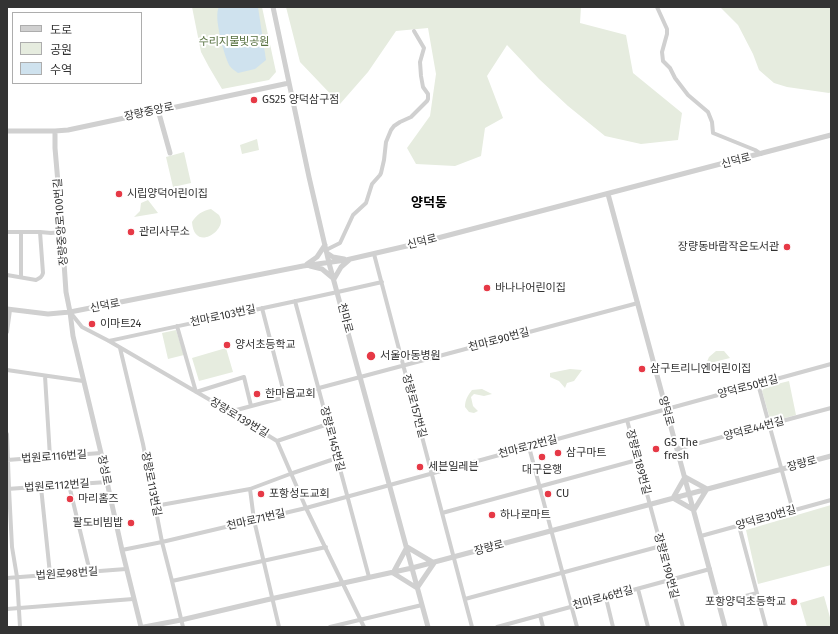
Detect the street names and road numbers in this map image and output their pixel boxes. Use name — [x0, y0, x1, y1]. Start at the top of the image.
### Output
street label: 장량중앙로 — [123, 100, 175, 124]
street label: 신덕로 — [720, 151, 752, 171]
street label: 장량중앙로100번길 — [51, 178, 71, 266]
street label: 신덕로 — [406, 232, 438, 252]
street label: 신덕로 — [89, 297, 121, 315]
street label: 천마로 — [335, 302, 355, 334]
street label: 천마로103번길 — [189, 303, 257, 329]
street label: 천마로90번길 — [467, 326, 531, 354]
street label: 장량로157번길 — [399, 373, 429, 439]
street label: 양덕로50번길 — [716, 373, 780, 401]
street label: 장량로139번길 — [207, 395, 271, 441]
street label: 양덕로 — [656, 395, 676, 427]
street label: 장량로145번길 — [317, 405, 347, 473]
street label: 양덕로44번길 — [722, 415, 786, 443]
street label: 장량로189번길 — [623, 428, 653, 496]
street label: 천마로72번길 — [497, 433, 559, 461]
street label: 법원로116번길 — [21, 448, 87, 466]
street label: 장량로113번길 — [138, 451, 164, 517]
street label: 장성로 — [95, 454, 113, 486]
street label: 장량로 — [786, 454, 818, 474]
street label: 법원로112번길 — [24, 477, 90, 495]
street label: 양덕로30번길 — [734, 503, 798, 533]
street label: 천마로71번길 — [225, 507, 287, 533]
street label: 장량로190번길 — [651, 532, 681, 600]
street label: 장량로 — [473, 538, 505, 558]
street label: 법원로98번길 — [35, 565, 99, 583]
street label: 천마로46번길 — [571, 584, 635, 612]

